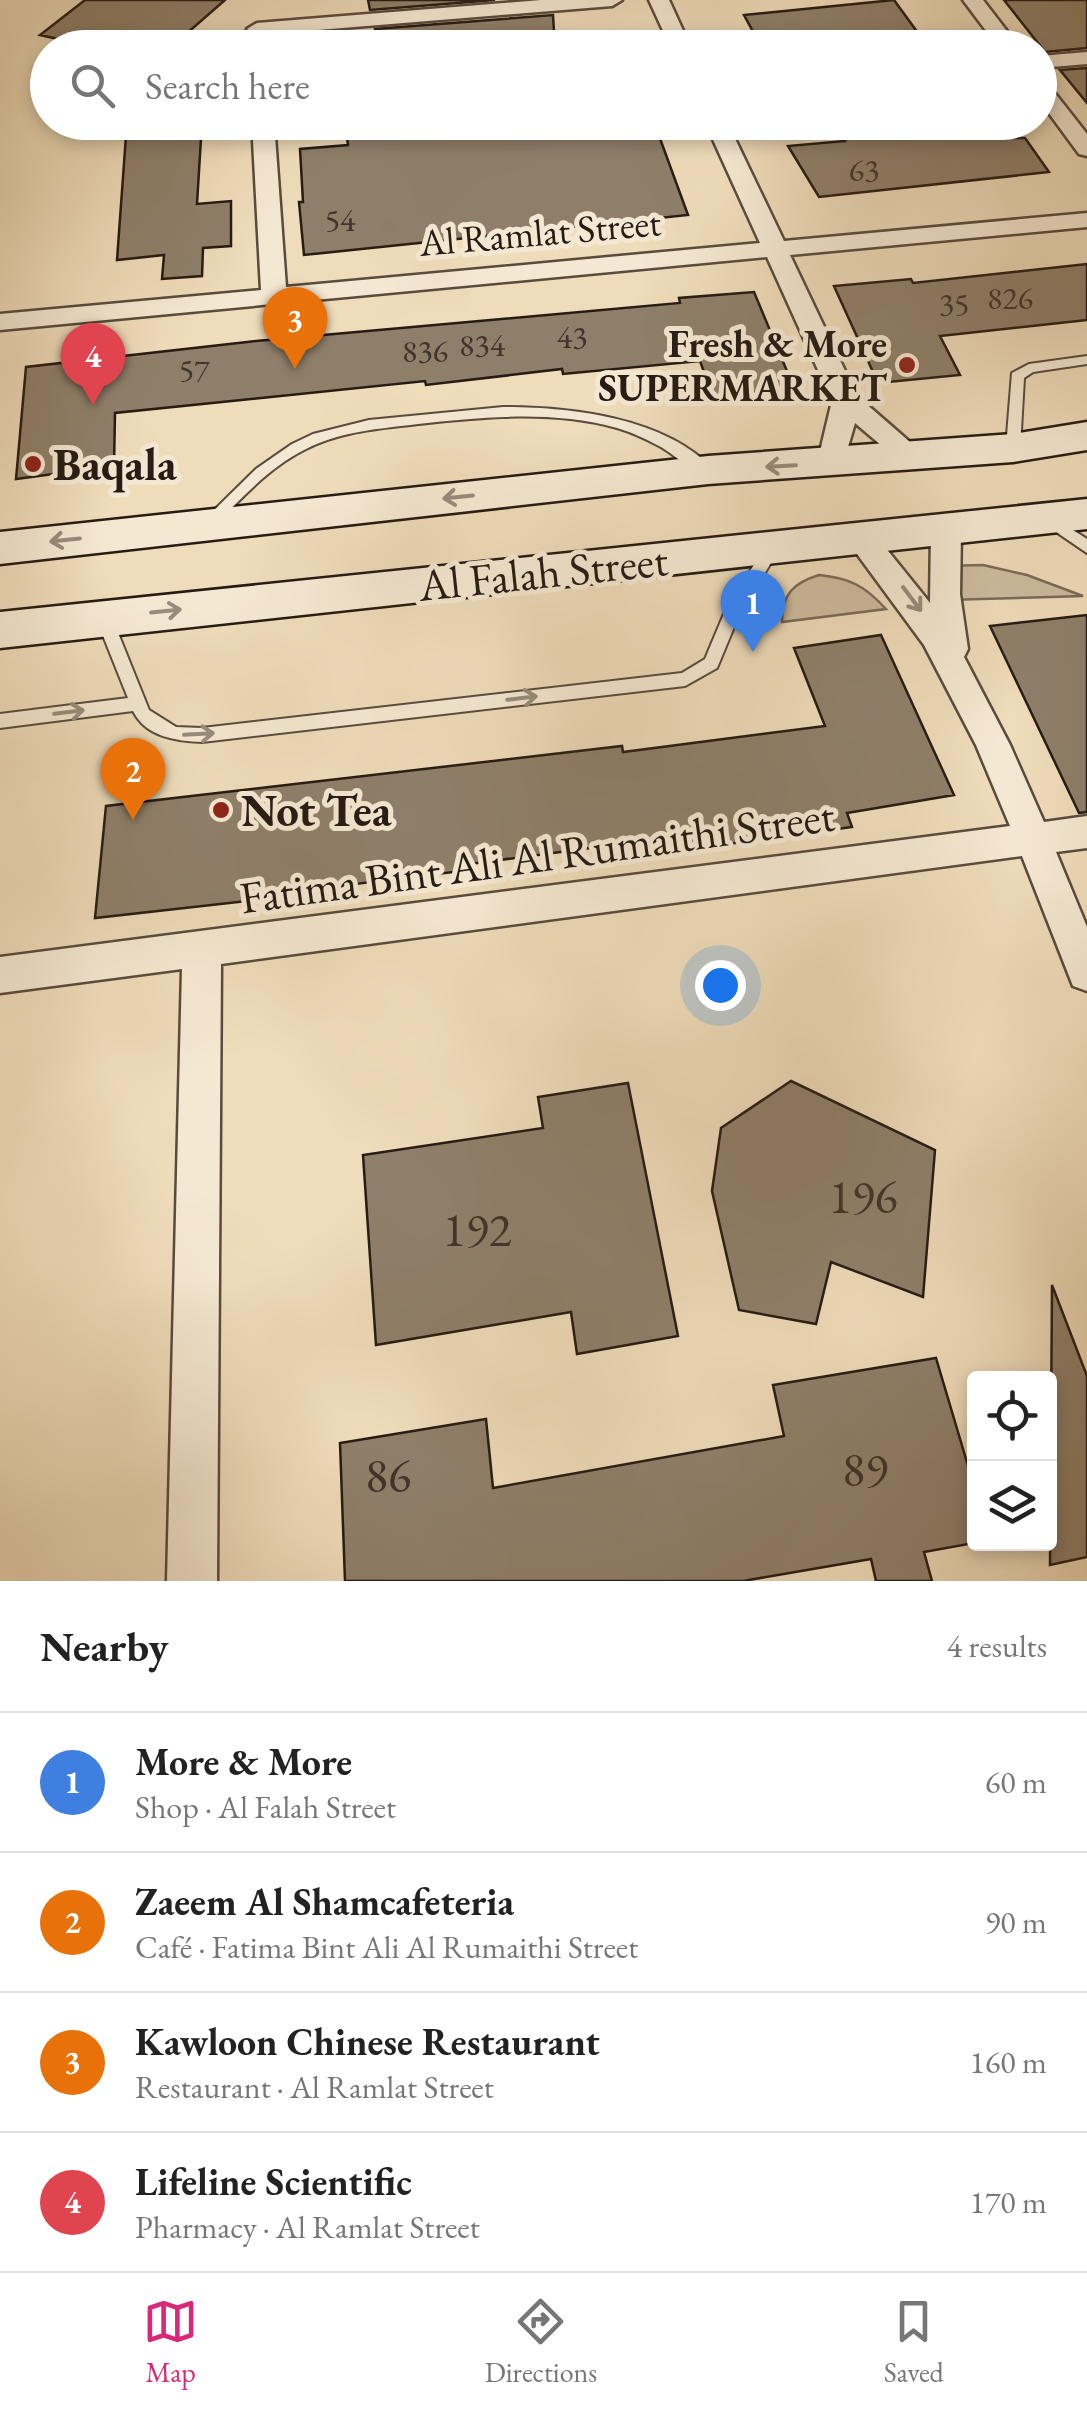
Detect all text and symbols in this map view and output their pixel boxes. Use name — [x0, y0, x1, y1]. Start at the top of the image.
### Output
search box — [30, 30, 1057, 140]
icon: search — [65, 58, 120, 113]
text: Search here — [145, 61, 310, 110]
house number: 63 — [849, 149, 879, 191]
street label: Al Ramlat Street — [416, 197, 663, 267]
house number: 54 — [325, 199, 356, 241]
house number: 826 — [987, 277, 1033, 319]
house number: 35 — [939, 283, 969, 325]
pin: 3 — [262, 286, 328, 369]
house number: 43 — [557, 316, 587, 358]
place label: Fresh & More SUPERMARKET — [598, 319, 888, 412]
pin: 4 — [61, 322, 126, 405]
house number: 834 — [459, 324, 506, 366]
house number: 836 — [402, 330, 448, 372]
house number: 57 — [179, 349, 210, 391]
marker: Fresh & More SUPERMARKET — [896, 354, 918, 376]
place label: Baqala — [53, 435, 177, 493]
marker: Baqala — [22, 453, 44, 475]
one-way arrow — [766, 457, 798, 476]
one-way arrow — [442, 488, 474, 507]
street label: Al Falah Street — [414, 530, 671, 614]
one-way arrow — [50, 531, 82, 550]
pin: 1 — [720, 570, 786, 652]
one-way arrow — [901, 585, 922, 612]
one-way arrow — [150, 601, 182, 620]
one-way arrow — [505, 688, 538, 707]
one-way arrow — [52, 703, 84, 721]
one-way arrow — [182, 724, 215, 743]
pin: 2 — [100, 738, 166, 820]
place label: Not Tea — [241, 781, 392, 839]
street label: Fatima Bint Ali Al Rumaithi Street — [236, 786, 838, 926]
marker: Not Tea — [210, 799, 232, 821]
your location — [695, 960, 746, 1011]
house number: 196 — [828, 1165, 898, 1227]
house number: 192 — [442, 1198, 512, 1260]
map controls — [967, 1371, 1057, 1551]
button: locate — [967, 1371, 1057, 1461]
house number: 89 — [842, 1438, 888, 1500]
house number: 86 — [365, 1444, 411, 1506]
button: layers — [967, 1461, 1057, 1551]
text: Nearby — [40, 1619, 169, 1674]
text: 4 results — [947, 1625, 1047, 1667]
text: More & More — [135, 1737, 352, 1786]
text: 1 — [64, 1761, 81, 1803]
text: 60 m — [985, 1761, 1047, 1803]
text: Shop · Al Falah Street — [135, 1786, 396, 1828]
text: Zaeem Al Shamcafeteria — [135, 1877, 514, 1926]
text: 2 — [64, 1901, 81, 1943]
text: 90 m — [985, 1901, 1047, 1943]
text: Café · Fatima Bint Ali Al Rumaithi Street — [135, 1926, 638, 1968]
text: Kawloon Chinese Restaurant — [135, 2017, 600, 2066]
text: 3 — [64, 2041, 81, 2083]
text: 160 m — [970, 2041, 1047, 2083]
text: Restaurant · Al Ramlat Street — [135, 2066, 494, 2108]
text: Lifeline Scientific — [135, 2157, 412, 2206]
text: 4 — [64, 2181, 81, 2223]
text: 170 m — [970, 2181, 1047, 2223]
text: Pharmacy · Al Ramlat Street — [135, 2206, 480, 2248]
tab: Map — [143, 2294, 198, 2390]
tab: Directions — [485, 2294, 597, 2390]
tab: Saved — [884, 2294, 944, 2390]

